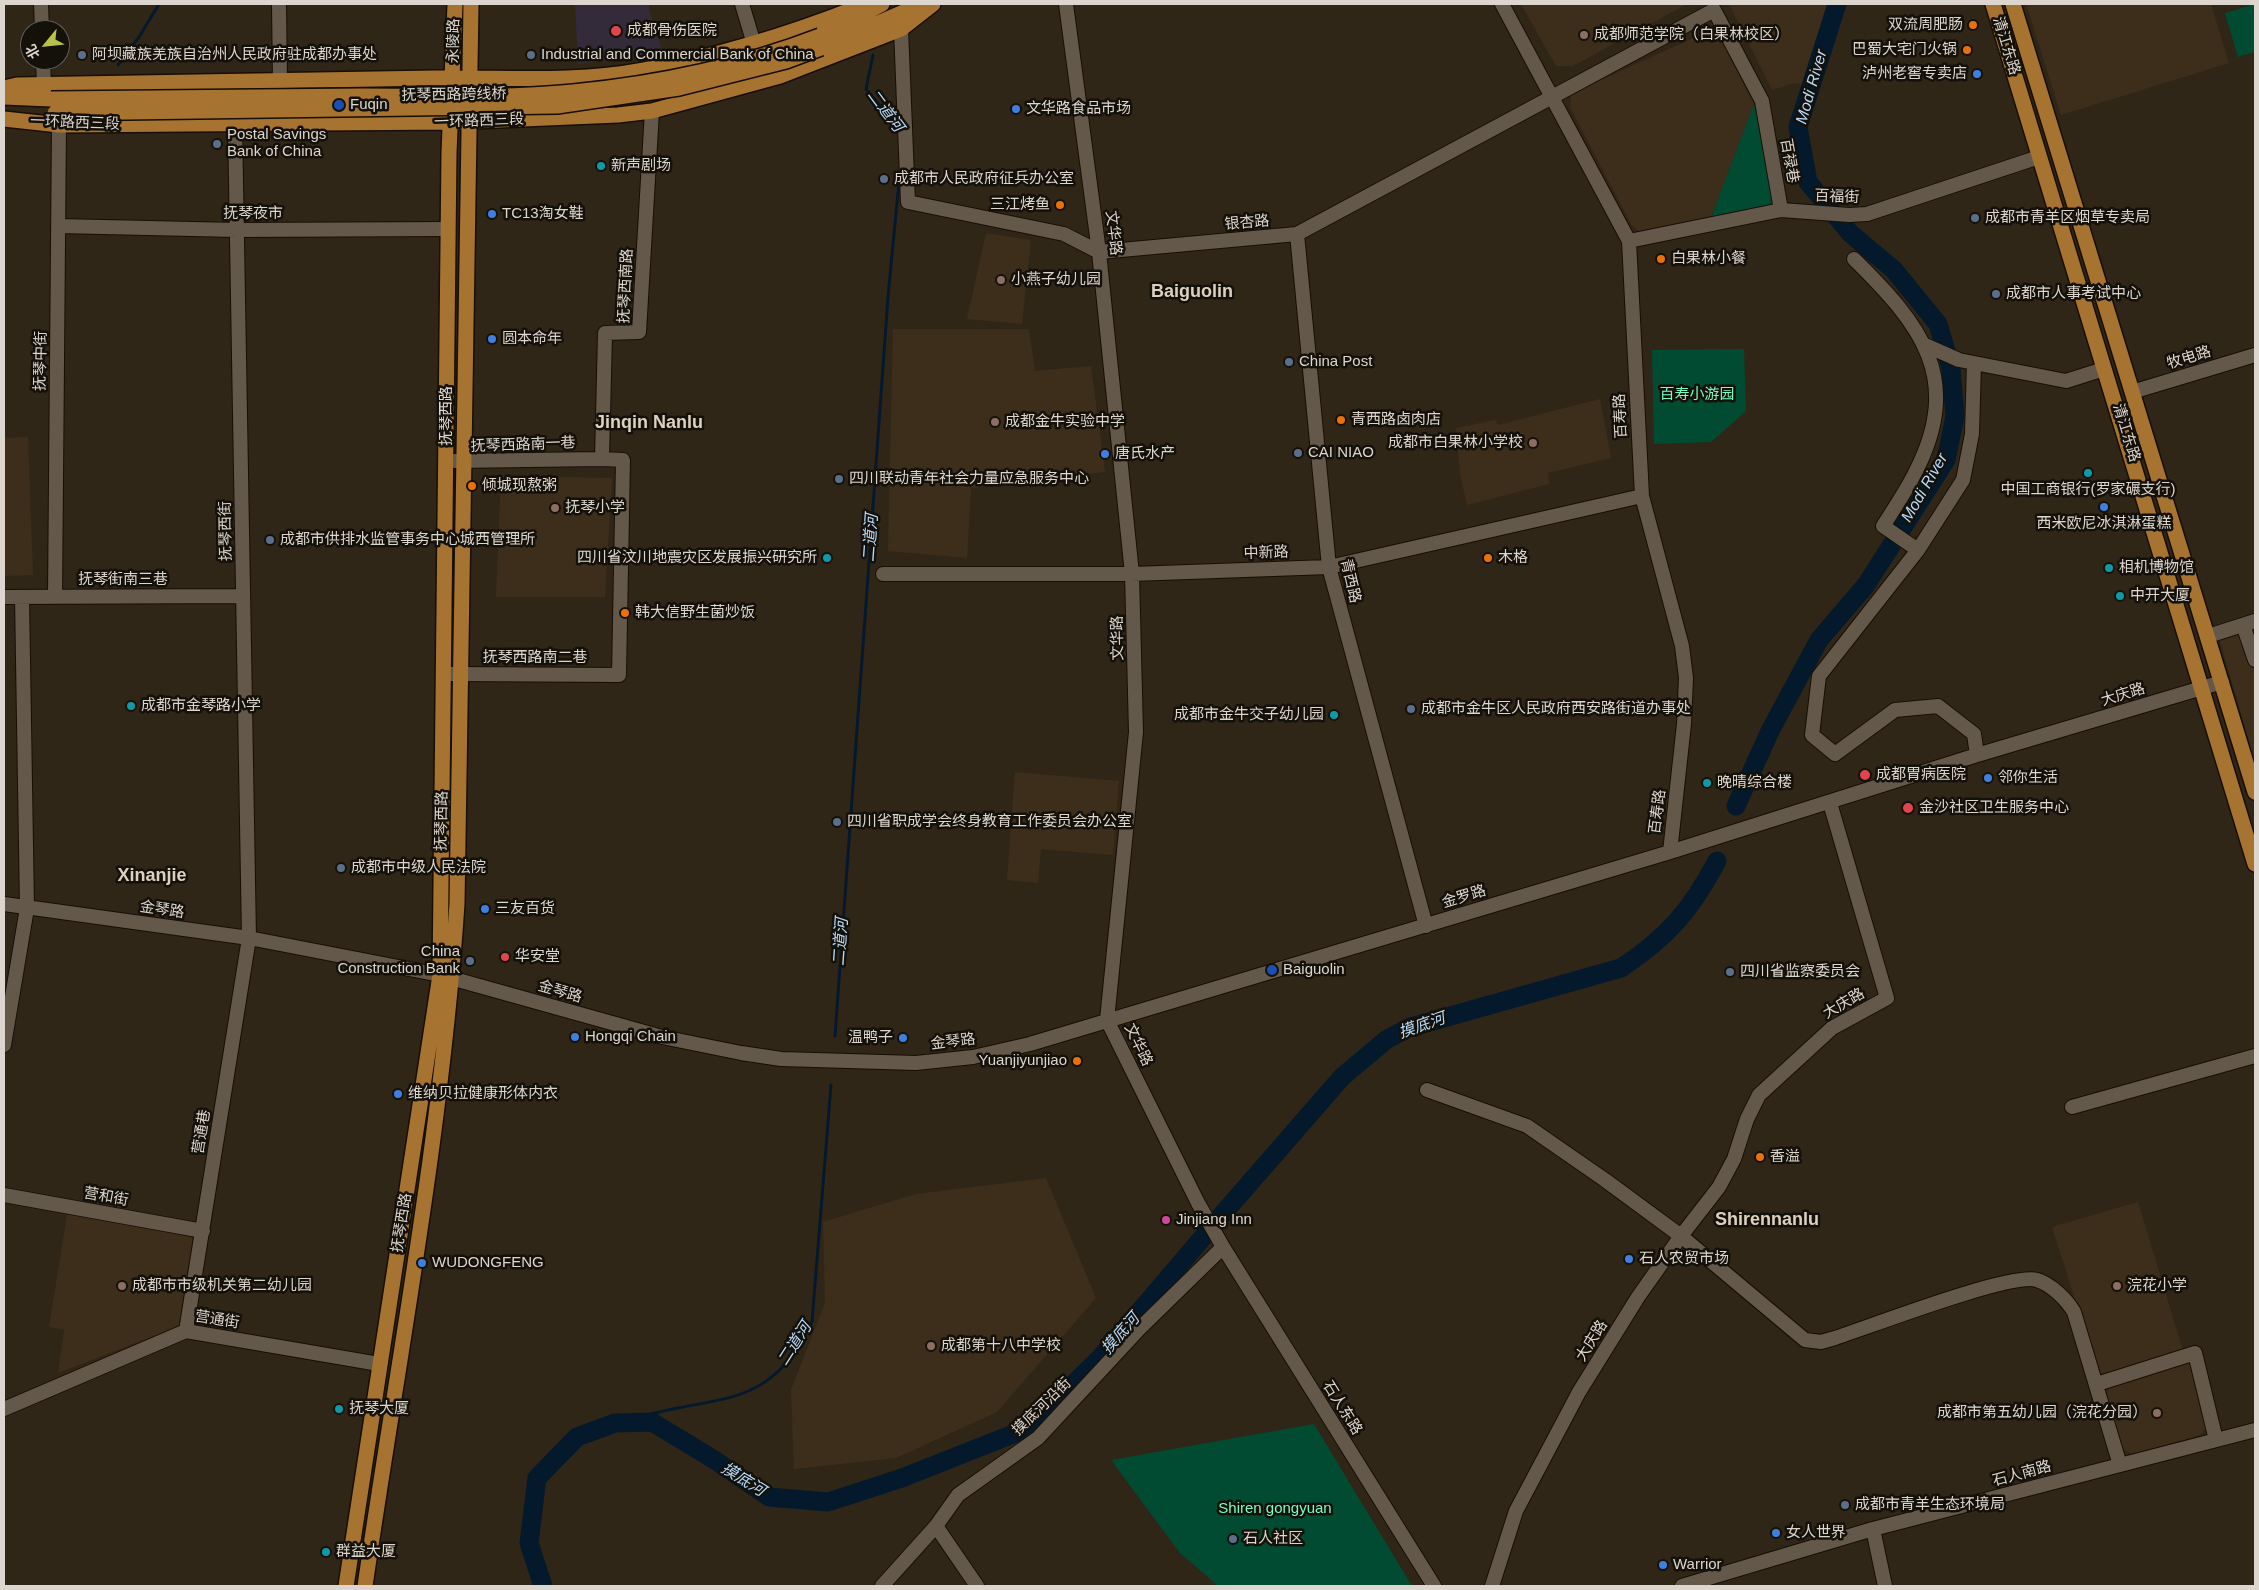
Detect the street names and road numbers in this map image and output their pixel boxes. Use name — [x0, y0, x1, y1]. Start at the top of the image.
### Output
street label: 清江东路 — [1989, 15, 2023, 77]
street label: 永陵路 — [445, 18, 463, 64]
street label: 抚琴西路跨线桥 — [401, 85, 507, 105]
street label: 一环路西三段 — [434, 110, 524, 132]
street label: 一环路西三段 — [30, 112, 120, 134]
street label: 百禄巷 — [1776, 137, 1802, 185]
street label: 百福街 — [1814, 187, 1860, 207]
street label: 抚琴夜市 — [223, 205, 283, 223]
street label: 文华路 — [1101, 210, 1125, 256]
street label: 银杏路 — [1224, 212, 1270, 234]
street label: 抚琴西南路 — [615, 248, 637, 324]
street label: 抚琴中街 — [31, 331, 51, 391]
street label: 牧电路 — [2165, 343, 2213, 373]
street label: 抚琴西路 — [438, 386, 456, 446]
street label: 百寿路 — [1611, 393, 1631, 439]
street label: 清江东路 — [2109, 402, 2143, 464]
street label: 抚琴西路南一巷 — [470, 434, 576, 456]
street label: 抚琴西街 — [216, 501, 236, 561]
street label: 中新路 — [1243, 543, 1289, 563]
street label: 青西路 — [1336, 557, 1364, 605]
street label: 抚琴街南三巷 — [78, 571, 168, 589]
street label: 文华路 — [1109, 615, 1127, 661]
street label: 抚琴西路南二巷 — [483, 649, 587, 667]
street label: 大庆路 — [2099, 680, 2147, 710]
street label: 百寿路 — [1646, 789, 1670, 835]
street label: 抚琴西路 — [432, 791, 452, 851]
street label: 金罗路 — [1440, 882, 1488, 912]
street label: 金琴路 — [138, 898, 186, 922]
street label: 金琴路 — [536, 977, 584, 1007]
street label: 大庆路 — [1820, 985, 1868, 1023]
street label: 文华路 — [1120, 1021, 1156, 1069]
street label: 金琴路 — [930, 1030, 976, 1054]
street label: 营通巷 — [190, 1108, 214, 1156]
street label: 营和街 — [82, 1184, 130, 1210]
street label: 抚琴西路 — [388, 1192, 416, 1254]
street label: 营通街 — [193, 1308, 241, 1332]
street label: 大庆路 — [1572, 1317, 1612, 1365]
street label: 摸底河沿街 — [1009, 1374, 1075, 1440]
street label: 石人东路 — [1318, 1378, 1366, 1438]
street label: 石人南路 — [1991, 1458, 2053, 1490]

